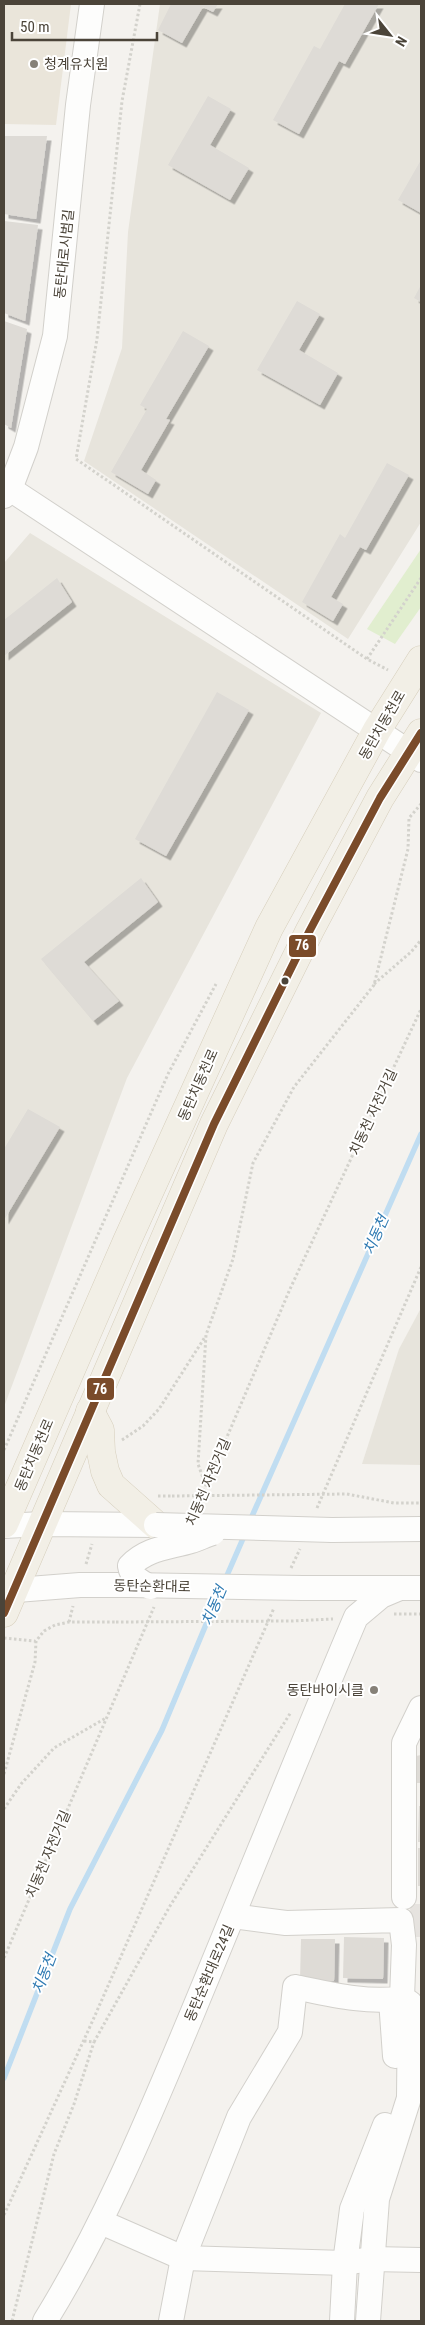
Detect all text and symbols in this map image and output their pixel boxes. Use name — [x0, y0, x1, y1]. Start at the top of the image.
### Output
scale bar — [12, 10, 158, 42]
north arrow — [365, 10, 415, 60]
text: 50 m — [20, 18, 50, 36]
text: N — [392, 34, 410, 49]
place label: 청계유치원 — [44, 56, 108, 72]
marker: 청계유치원 — [28, 58, 40, 70]
street label: 동탄대로시범길 — [51, 208, 77, 300]
street label: 동탄치동천로 — [356, 687, 408, 762]
line badge: 76 — [288, 934, 317, 958]
text: 76 — [295, 937, 309, 953]
unlabelled marker — [280, 976, 290, 986]
street label: 동탄치동천로 — [175, 1046, 221, 1124]
street label: 치동천 자전거길 — [346, 1066, 400, 1158]
water label: 치동천 — [359, 1210, 394, 1258]
line badge: 76 — [86, 1377, 115, 1401]
text: 76 — [93, 1381, 107, 1397]
street label: 동탄치동천로 — [12, 1416, 57, 1494]
street label: 치동천 자전거길 — [182, 1436, 234, 1528]
street label: 동탄순환대로 — [113, 1577, 191, 1595]
water label: 치동천 — [198, 1581, 231, 1629]
place label: 동탄바이시클 — [287, 1682, 364, 1698]
marker: 동탄바이시클 — [368, 1684, 380, 1696]
street label: 치동천 자전거길 — [22, 1808, 74, 1900]
street label: 동탄순환대로24길 — [181, 1922, 237, 2024]
water label: 치동천 — [28, 1949, 61, 1997]

